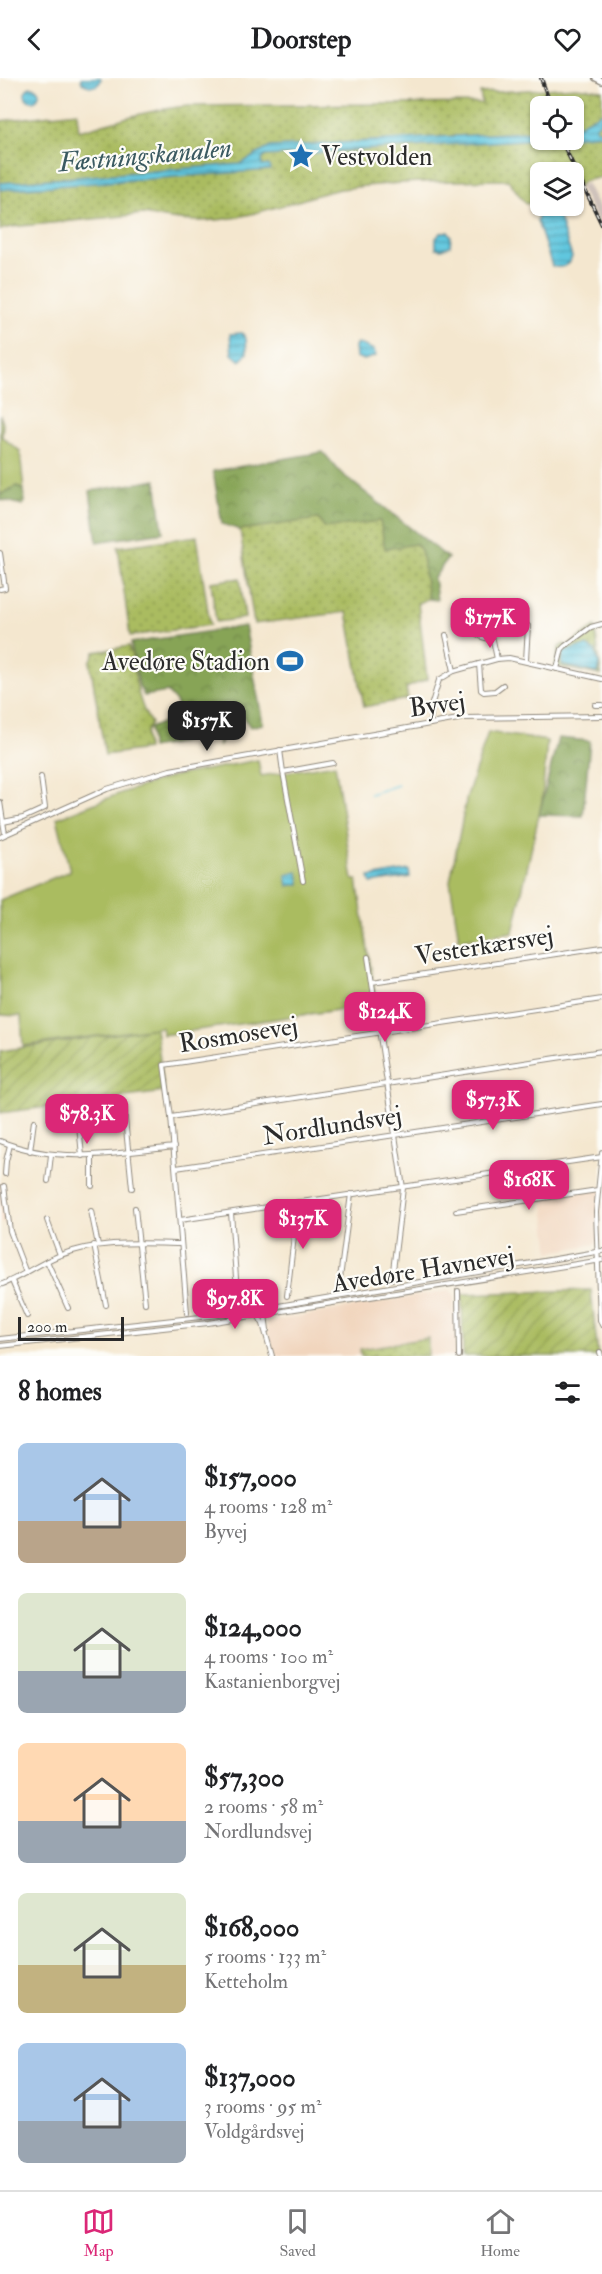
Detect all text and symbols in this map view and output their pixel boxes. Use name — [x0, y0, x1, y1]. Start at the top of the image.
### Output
icon: back — [18, 23, 51, 56]
text: Doorstep — [251, 23, 352, 56]
icon: heart — [551, 23, 584, 56]
map controls — [530, 96, 584, 216]
button: locate — [530, 96, 584, 150]
water label: Fæstningskanalen — [55, 131, 233, 180]
place icon: Vestvolden — [286, 141, 316, 171]
place label: Vestvolden — [321, 141, 432, 173]
button: layers — [530, 162, 584, 216]
pin: $177K — [448, 598, 532, 649]
text: $177K — [465, 605, 515, 630]
place label: Avedøre Stadion — [101, 646, 270, 678]
sports icon: Avedøre Stadion — [275, 646, 305, 676]
street label: Byvej — [407, 685, 467, 725]
pin: $157K — [165, 701, 249, 752]
text: $157K — [182, 708, 232, 733]
street label: Vesterkærsvej — [413, 919, 555, 973]
pin: $124K — [343, 992, 427, 1043]
text: $124K — [358, 999, 412, 1024]
street label: Rosmosevej — [176, 1010, 300, 1060]
pin: $57.3K — [444, 1080, 542, 1131]
text: $57.3K — [466, 1087, 520, 1112]
pin: $78.3K — [38, 1094, 136, 1145]
street label: Nordlundsvej — [260, 1099, 404, 1153]
text: $78.3K — [59, 1101, 115, 1126]
pin: $168K — [487, 1160, 571, 1211]
text: $168K — [503, 1167, 555, 1192]
pin: $137K — [261, 1199, 345, 1250]
text: $137K — [278, 1206, 328, 1231]
street label: Avedøre Havnevej — [329, 1240, 516, 1300]
pin: $97.8K — [186, 1279, 284, 1330]
text: $97.8K — [206, 1286, 264, 1311]
scale bar — [18, 1314, 124, 1342]
text: 200 m — [27, 1317, 67, 1337]
text: 8 homes — [18, 1376, 102, 1408]
icon: filters — [551, 1376, 584, 1409]
text: $157,000 — [204, 1462, 297, 1494]
icon: home — [66, 1467, 138, 1539]
text: 4 rooms · 128 m² — [204, 1494, 332, 1519]
text: Byvej — [204, 1519, 247, 1544]
text: $124,000 — [204, 1612, 302, 1644]
icon: home — [66, 1617, 138, 1689]
text: 4 rooms · 100 m² — [204, 1644, 333, 1669]
text: Kastanienborgvej — [204, 1669, 340, 1694]
text: $57,300 — [204, 1762, 284, 1794]
icon: home — [66, 1767, 138, 1839]
text: 2 rooms · 58 m² — [204, 1794, 323, 1819]
text: Nordlundsvej — [204, 1819, 312, 1844]
text: $168,000 — [204, 1912, 299, 1944]
icon: home — [66, 1917, 138, 1989]
text: 5 rooms · 133 m² — [204, 1944, 326, 1969]
text: Ketteholm — [204, 1969, 288, 1994]
text: $137,000 — [204, 2062, 296, 2094]
icon: home — [66, 2067, 138, 2139]
text: 3 rooms · 95 m² — [204, 2094, 322, 2119]
text: Voldgårdsvej — [204, 2119, 304, 2144]
tab: Map — [82, 2205, 115, 2261]
tab: Saved — [279, 2205, 316, 2261]
tab: Home — [480, 2205, 520, 2261]

